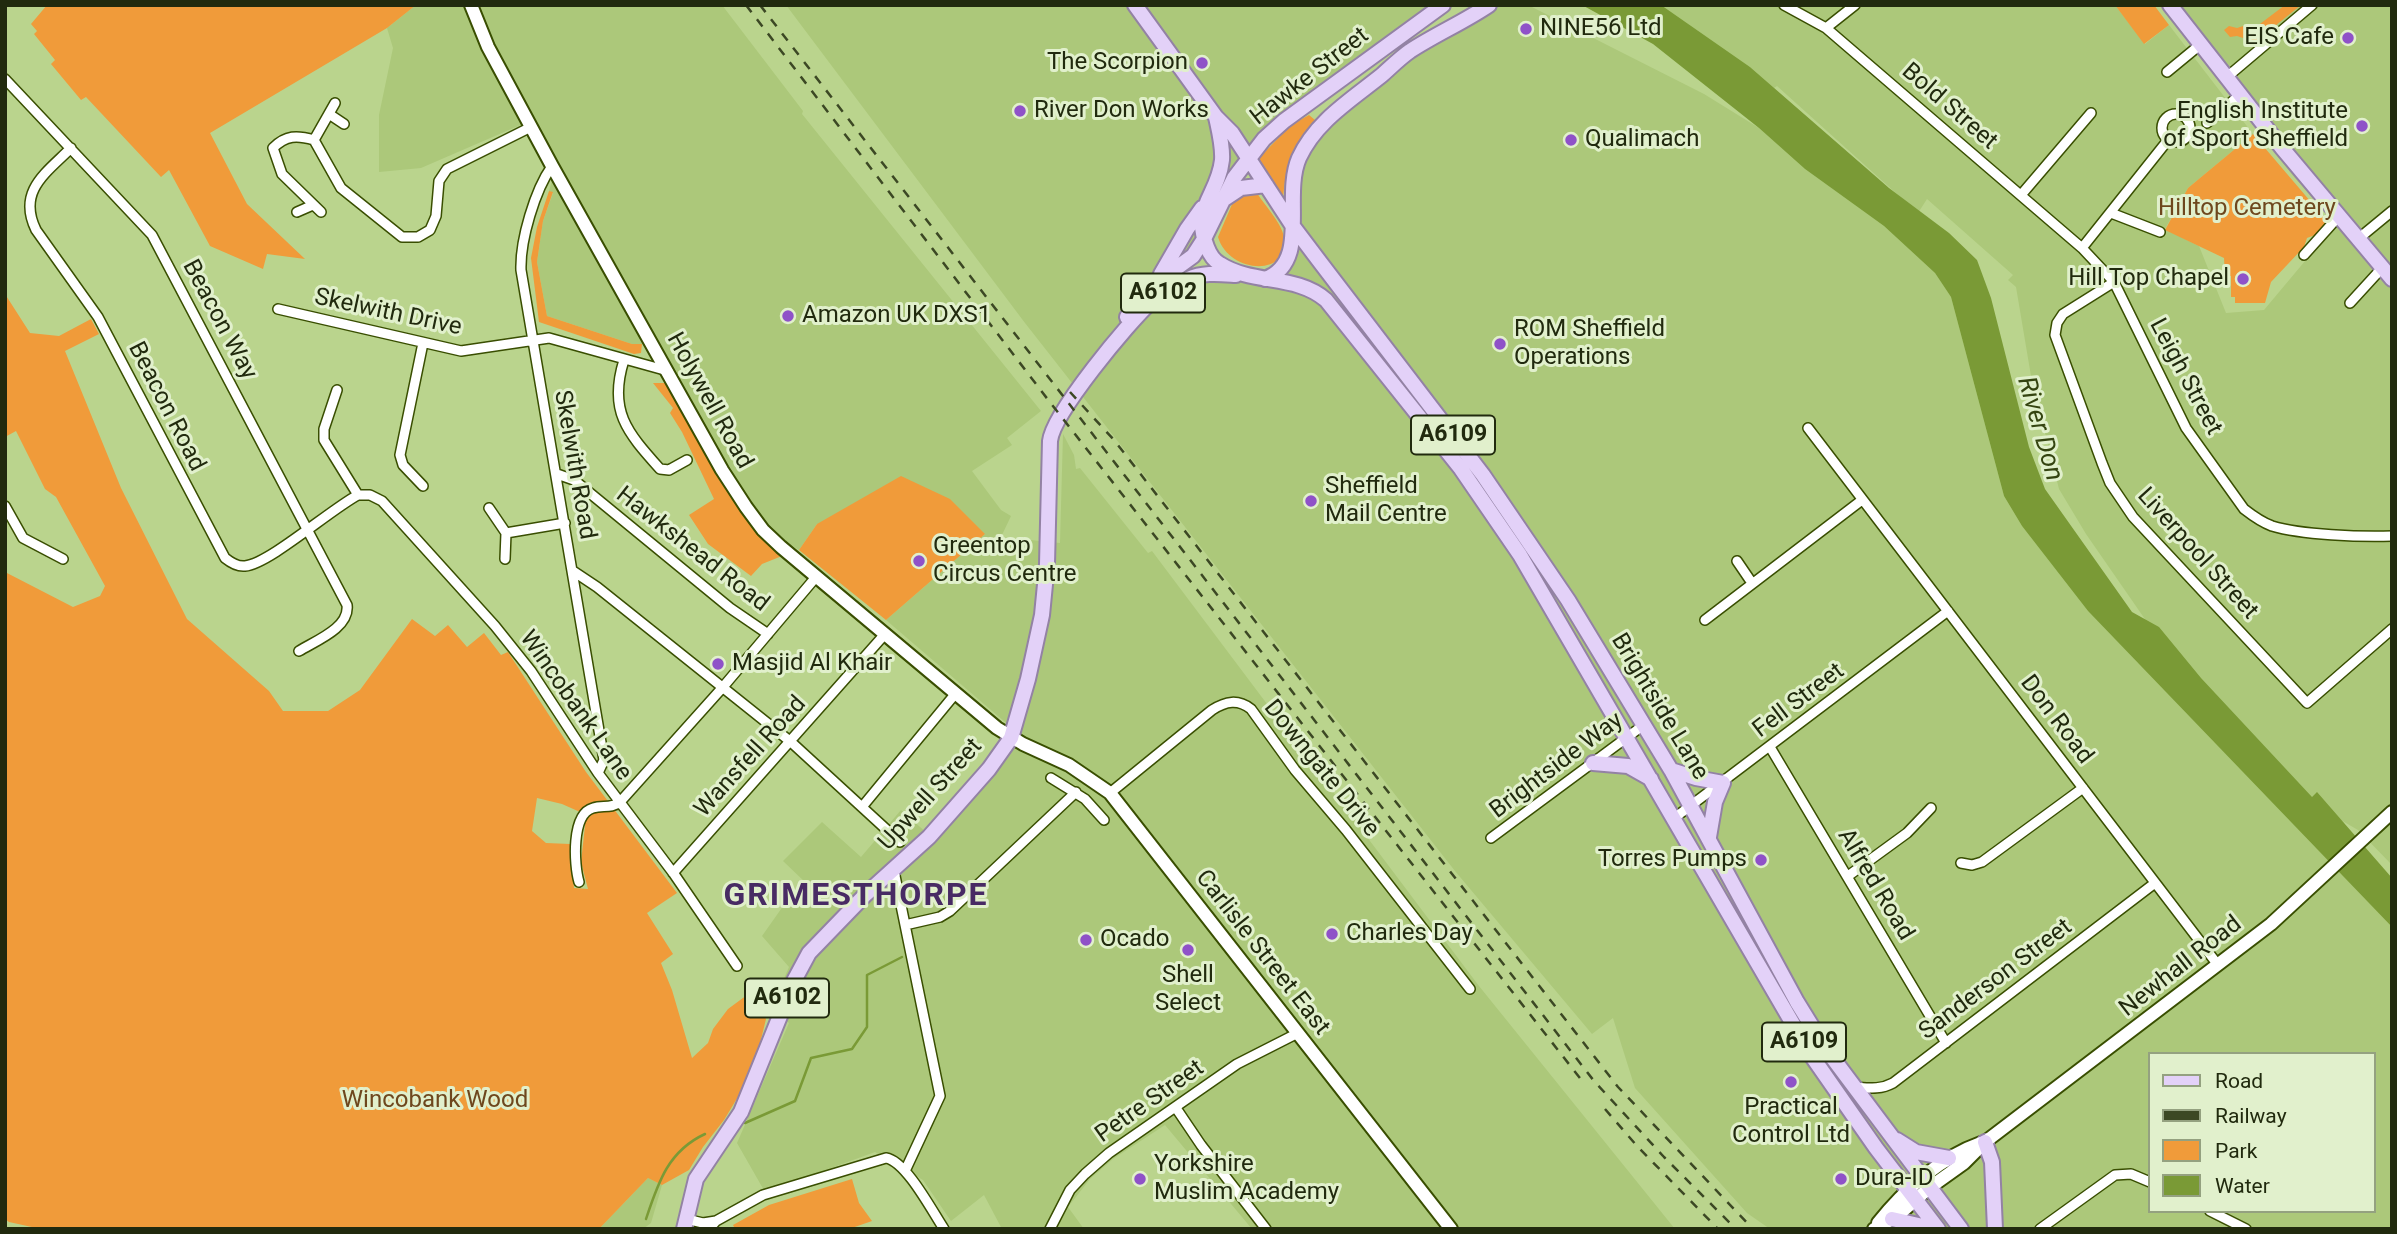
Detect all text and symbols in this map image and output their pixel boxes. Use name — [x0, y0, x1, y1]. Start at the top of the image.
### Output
place label: NINE56 Ltd — [1540, 15, 1662, 43]
marker: NINE56 Ltd — [1518, 21, 1534, 37]
street label: Hawke Street — [1245, 22, 1375, 132]
place label: EIS Cafe — [2244, 24, 2334, 52]
marker: EIS Cafe — [2340, 30, 2356, 46]
place label: The Scorpion — [1047, 49, 1188, 77]
marker: The Scorpion — [1194, 55, 1210, 71]
street label: Bold Street — [1895, 58, 2003, 156]
place label: River Don Works — [1034, 97, 1209, 125]
place label: English Institute of Sport Sheffield — [2163, 98, 2348, 154]
marker: River Don Works — [1012, 103, 1028, 119]
marker: English Institute of Sport Sheffield — [2354, 118, 2370, 134]
place label: Qualimach — [1585, 126, 1699, 154]
marker: Qualimach — [1563, 132, 1579, 148]
park label: Hilltop Cemetery — [2158, 195, 2336, 223]
street label: Beacon Way — [175, 255, 263, 385]
place label: Hill Top Chapel — [2068, 265, 2229, 293]
marker: Hill Top Chapel — [2235, 271, 2251, 287]
road number: A6102 — [1121, 274, 1205, 312]
street label: Skelwith Drive — [312, 283, 464, 343]
place label: Amazon UK DXS1 — [802, 302, 991, 330]
marker: Amazon UK DXS1 — [780, 308, 796, 324]
street label: Leigh Street — [2142, 314, 2228, 440]
place label: ROM Sheffield Operations — [1514, 316, 1665, 372]
street label: Holywell Road — [660, 328, 758, 474]
marker: ROM Sheffield Operations — [1492, 336, 1508, 352]
street label: Beacon Road — [121, 338, 211, 476]
water label: River Don — [2009, 373, 2069, 485]
street label: Skelwith Road — [547, 388, 601, 542]
road number: A6109 — [1411, 416, 1495, 454]
place label: Sheffield Mail Centre — [1325, 473, 1447, 529]
street label: Hawkshead Road — [610, 481, 774, 619]
street label: Liverpool Street — [2130, 482, 2264, 626]
marker: Sheffield Mail Centre — [1303, 493, 1319, 509]
place label: Greentop Circus Centre — [933, 533, 1077, 589]
marker: Greentop Circus Centre — [911, 553, 927, 569]
street label: Wincobank Lane — [513, 625, 637, 787]
street label: Brightside Lane — [1604, 628, 1714, 786]
place label: Masjid Al Khair — [732, 650, 892, 678]
marker: Masjid Al Khair — [710, 656, 726, 672]
street label: Fell Street — [1748, 657, 1850, 745]
street label: Don Road — [2013, 670, 2099, 770]
street label: Wansfell Road — [689, 690, 813, 824]
street label: Downgate Drive — [1257, 695, 1385, 843]
street label: Brightside Way — [1485, 707, 1629, 825]
street label: Upwell Street — [873, 733, 989, 857]
street label: Alfred Road — [1830, 824, 1920, 946]
place label: Torres Pumps — [1598, 846, 1747, 874]
marker: Torres Pumps — [1753, 852, 1769, 868]
street label: Carlisle Street East — [1189, 865, 1335, 1041]
district label: GRIMESTHORPE — [725, 878, 987, 916]
street label: Newhall Road — [2114, 910, 2248, 1024]
street label: Sanderson Street — [1914, 913, 2078, 1047]
place label: Charles Day — [1346, 920, 1473, 948]
place label: Ocado — [1100, 926, 1169, 954]
marker: Charles Day — [1324, 926, 1340, 942]
marker: Ocado — [1078, 932, 1094, 948]
marker: Shell Select — [1180, 942, 1196, 958]
place label: Shell Select — [1155, 962, 1221, 1018]
road number: A6102 — [745, 979, 829, 1018]
road number: A6109 — [1762, 1023, 1846, 1062]
legend — [2148, 1052, 2376, 1213]
street label: Petre Street — [1090, 1054, 1210, 1150]
text: Road — [2215, 1069, 2263, 1093]
marker: Practical Control Ltd — [1783, 1074, 1799, 1090]
park label: Wincobank Wood — [342, 1087, 528, 1115]
place label: Practical Control Ltd — [1732, 1094, 1850, 1150]
text: Railway — [2215, 1104, 2287, 1128]
text: Park — [2215, 1139, 2257, 1163]
place label: Yorkshire Muslim Academy — [1154, 1151, 1339, 1207]
place label: Dura-ID — [1855, 1165, 1934, 1193]
marker: Yorkshire Muslim Academy — [1132, 1171, 1148, 1187]
marker: Dura-ID — [1833, 1171, 1849, 1187]
text: Water — [2215, 1174, 2270, 1198]

